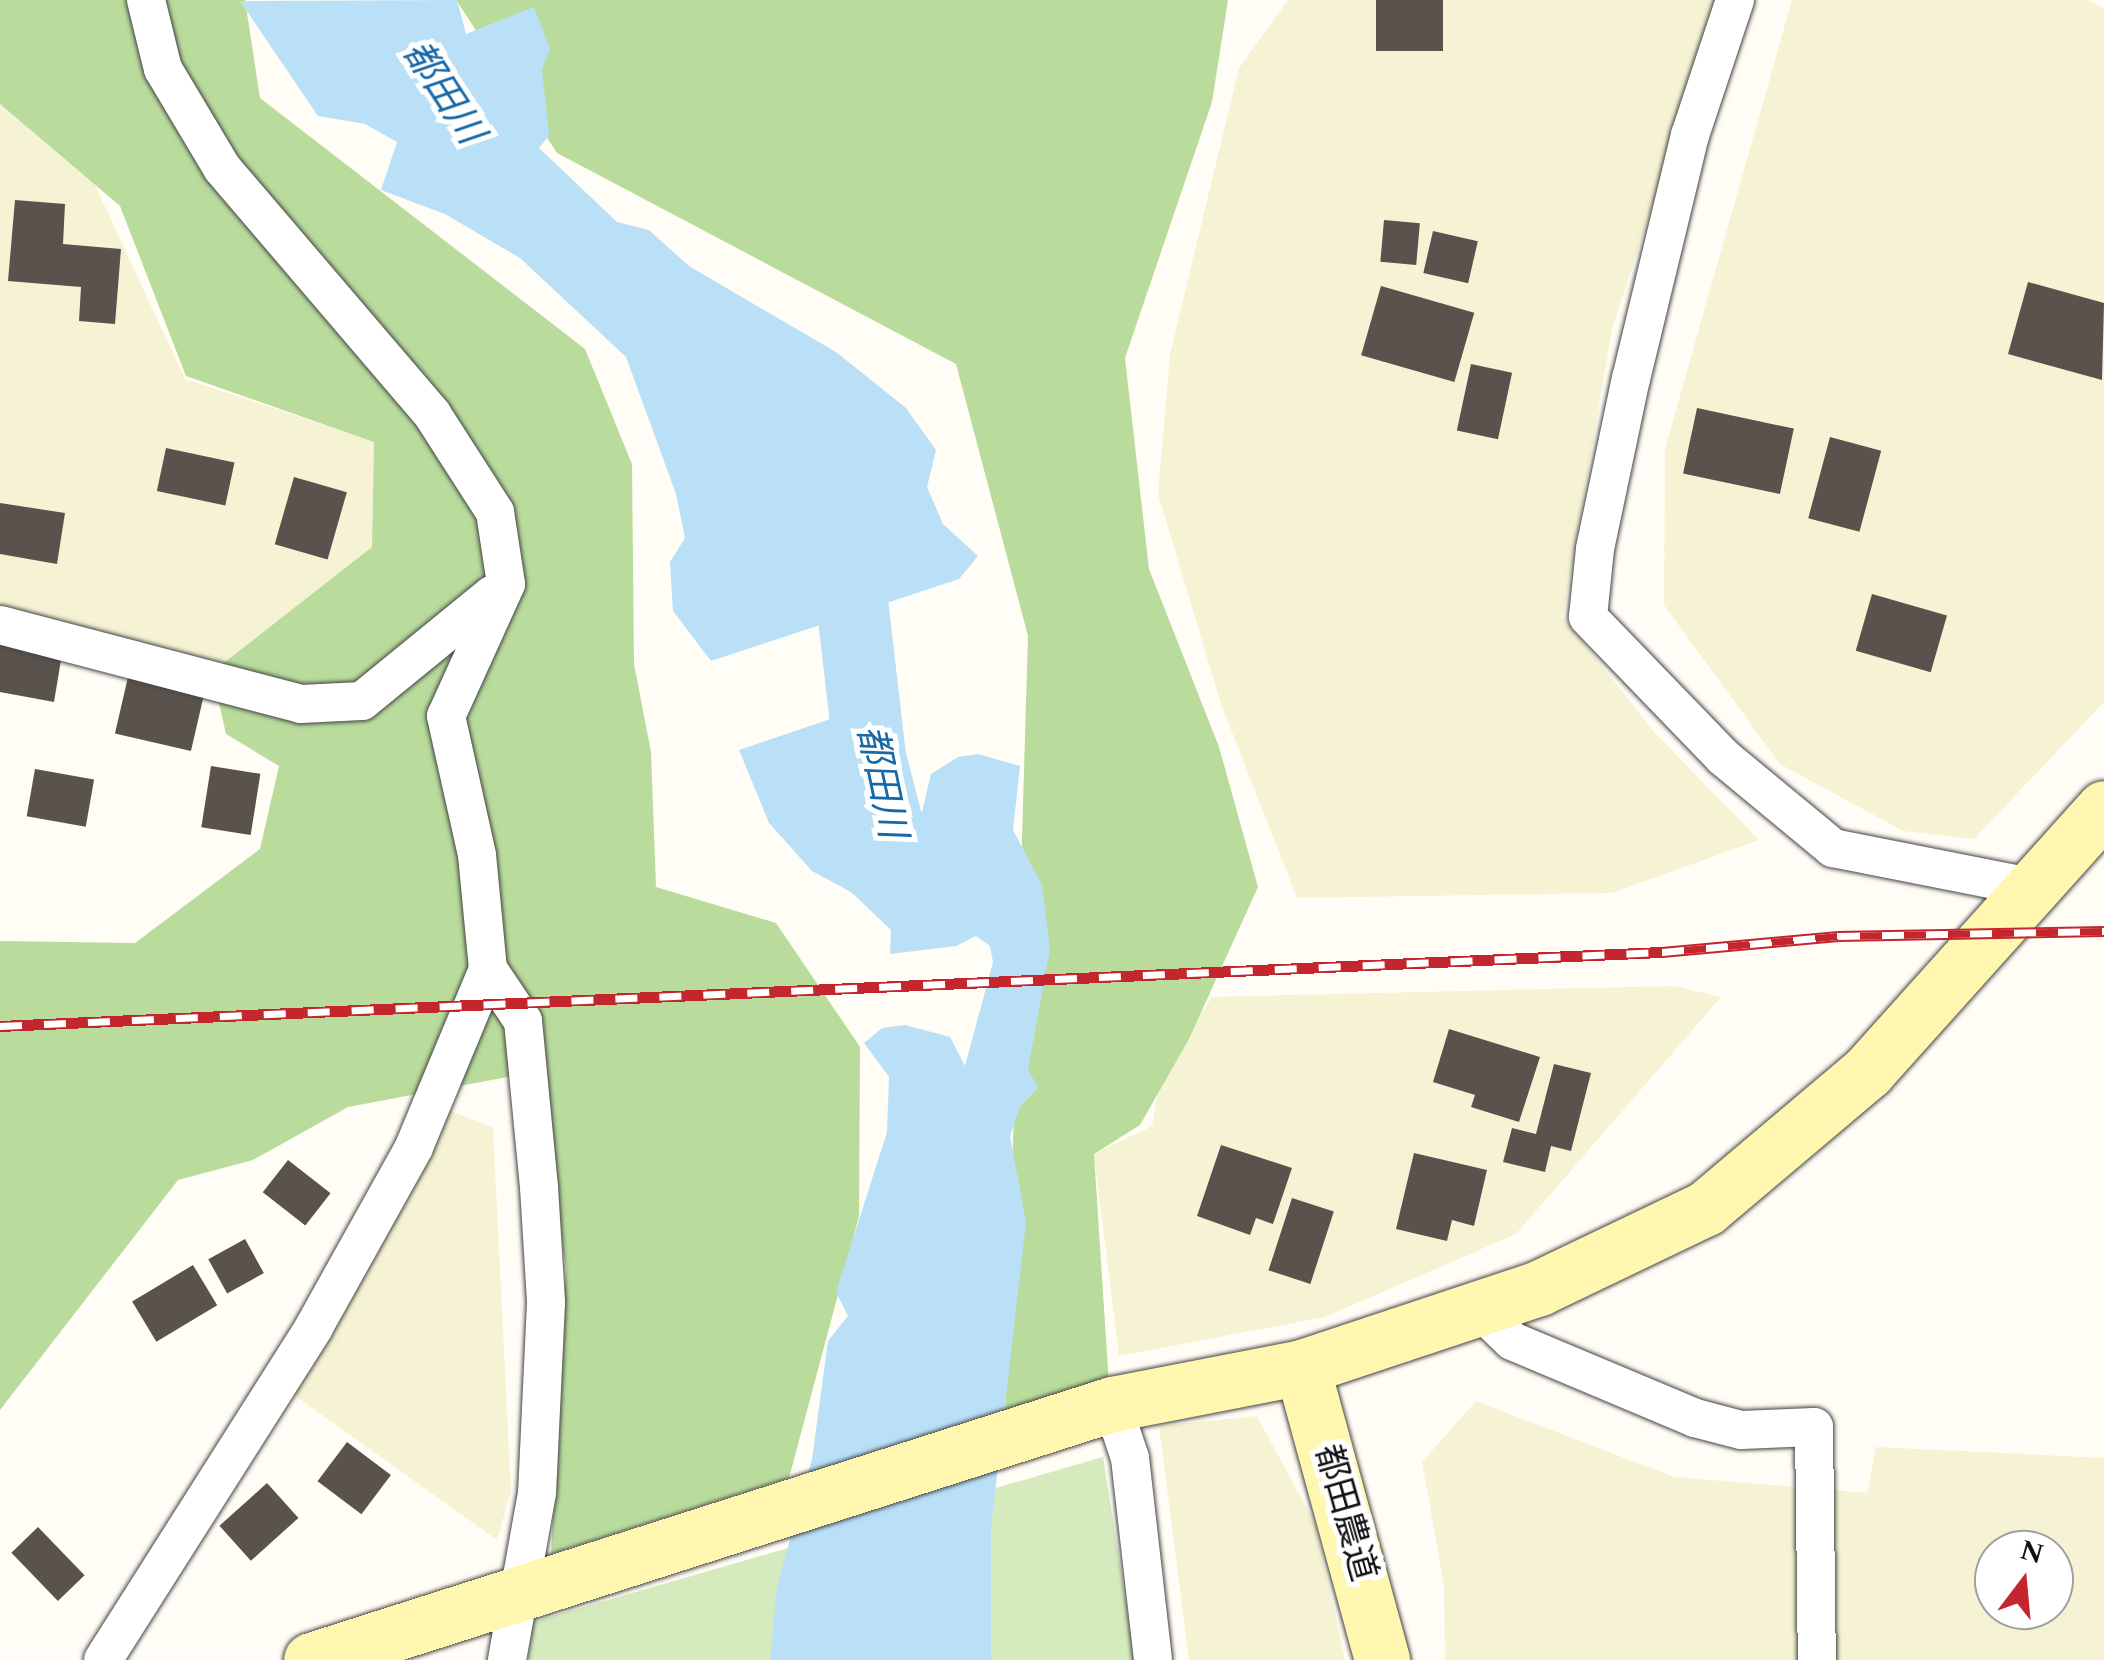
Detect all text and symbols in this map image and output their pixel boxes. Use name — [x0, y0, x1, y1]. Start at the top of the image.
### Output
water label: 都田川 — [392, 33, 492, 153]
water label: 都田川 — [846, 722, 914, 842]
street label: 都田農道 — [1306, 1440, 1384, 1586]
text: N — [2015, 1529, 2049, 1576]
north arrow — [1974, 1530, 2074, 1630]

